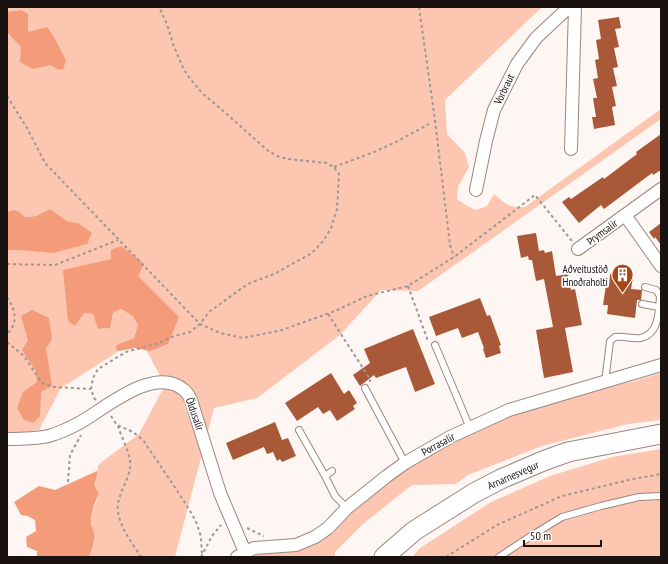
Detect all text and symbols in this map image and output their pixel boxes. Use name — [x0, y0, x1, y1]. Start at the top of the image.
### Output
street label: Vorbraut — [490, 71, 517, 107]
street label: Þrymsalir — [584, 216, 620, 248]
place label: Aðveitustöð Hnoðraholti — [563, 262, 608, 289]
building icon: Aðveitustöð Hnoðraholti — [610, 262, 636, 295]
street label: Öldusalir — [183, 396, 207, 432]
street label: Þorrasalir — [419, 429, 457, 459]
street label: Arnarnesvegur — [485, 457, 541, 493]
scale bar — [524, 522, 601, 548]
text: 50 m — [530, 528, 551, 543]

